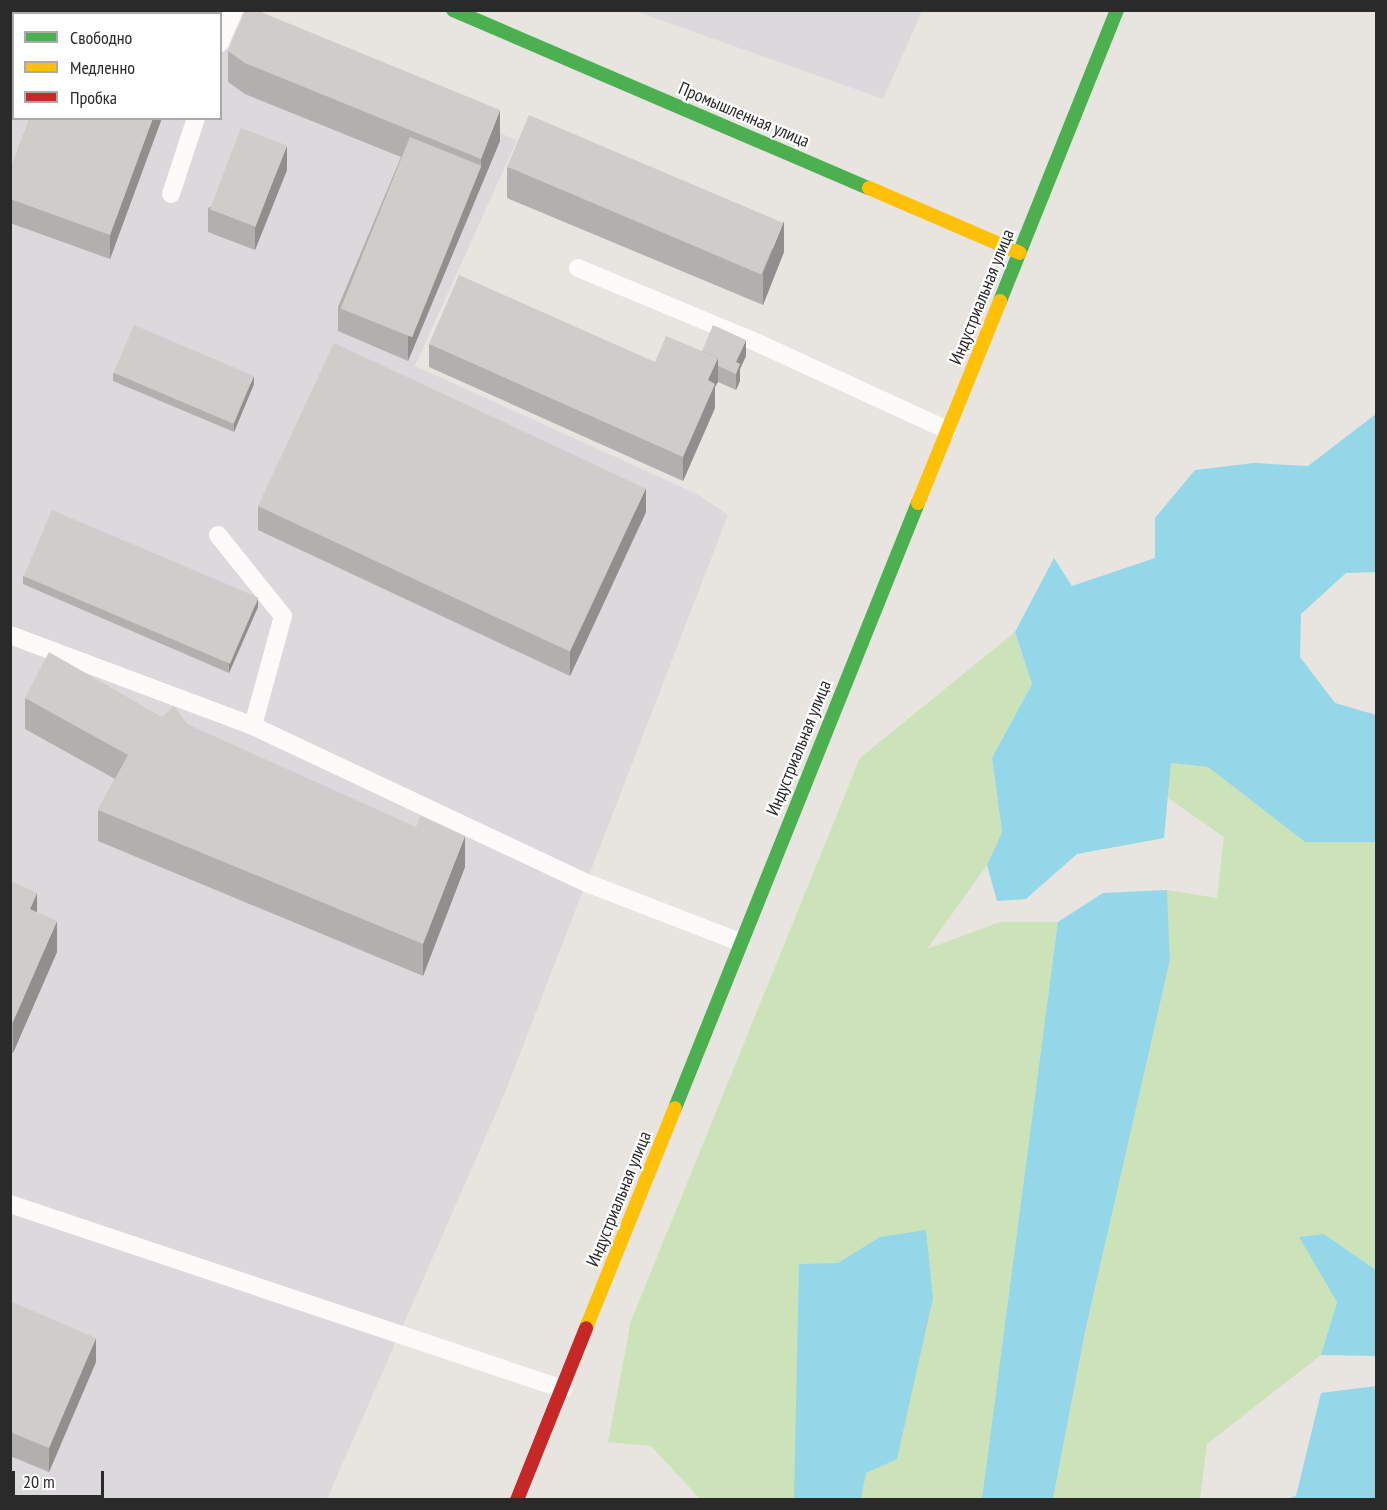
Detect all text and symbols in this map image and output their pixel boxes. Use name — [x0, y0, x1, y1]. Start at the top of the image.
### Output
legend — [12, 12, 222, 120]
text: Свободно — [70, 26, 132, 49]
text: Медленно — [70, 56, 135, 79]
street label: Промышленная улица — [675, 78, 813, 152]
text: Пробка — [70, 86, 117, 109]
street label: Индустриальная улица — [945, 226, 1019, 368]
street label: Индустриальная улица — [762, 677, 836, 819]
street label: Индустриальная улица — [582, 1128, 656, 1270]
scale bar — [15, 1459, 106, 1497]
text: 20 m — [23, 1470, 55, 1493]

